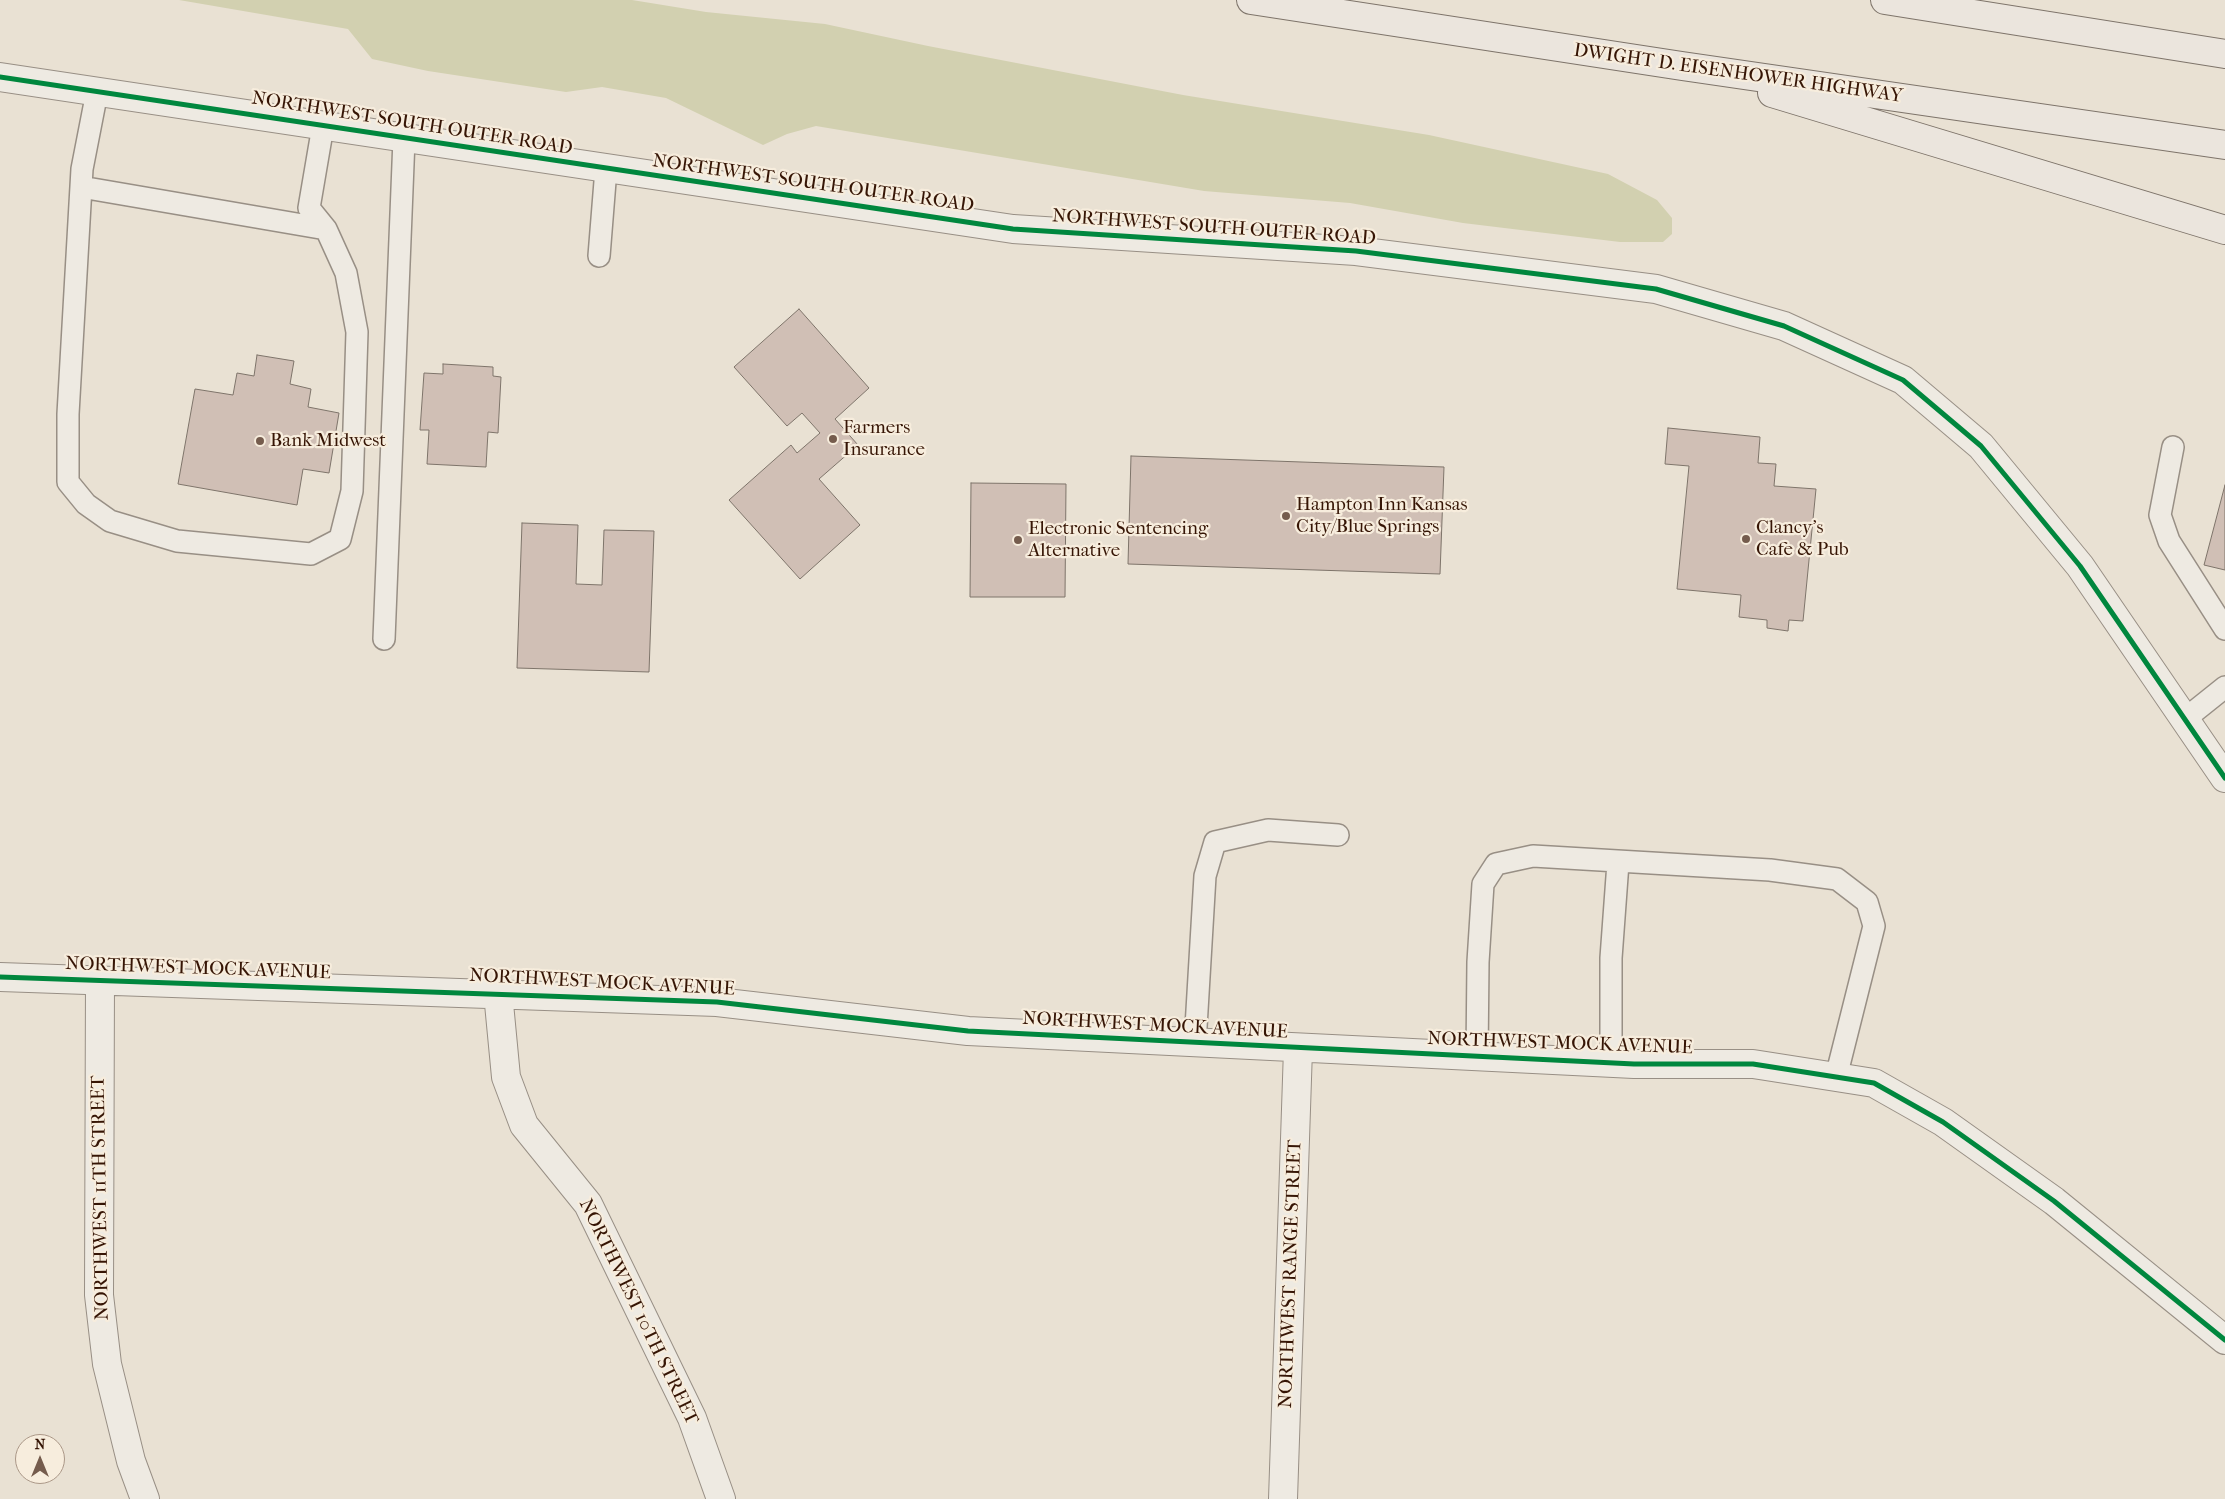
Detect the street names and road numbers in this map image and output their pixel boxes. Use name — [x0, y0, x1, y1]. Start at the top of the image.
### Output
street label: DWIGHT D. EISENHOWER HIGHWAY — [1572, 40, 1904, 108]
street label: NORTHWEST SOUTH OUTER ROAD — [250, 87, 574, 161]
street label: NORTHWEST SOUTH OUTER ROAD — [651, 150, 975, 218]
street label: NORTHWEST SOUTH OUTER ROAD — [1051, 205, 1377, 251]
street label: NORTHWEST MOCK AVENUE — [65, 953, 331, 985]
street label: NORTHWEST MOCK AVENUE — [469, 965, 735, 1001]
street label: NORTHWEST MOCK AVENUE — [1022, 1008, 1288, 1044]
street label: NORTHWEST MOCK AVENUE — [1427, 1028, 1693, 1060]
street label: NORTHWEST 11TH STREET — [87, 1075, 115, 1321]
street label: NORTHWEST RANGE STREET — [1275, 1139, 1307, 1409]
street label: NORTHWEST 10TH STREET — [573, 1195, 703, 1429]

